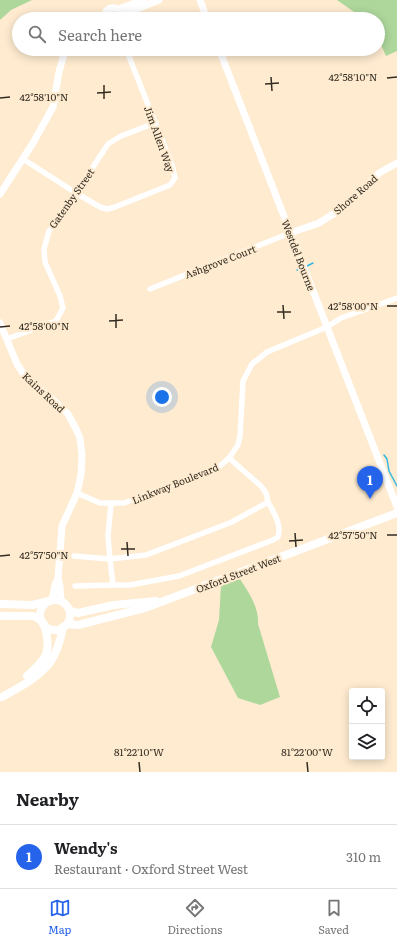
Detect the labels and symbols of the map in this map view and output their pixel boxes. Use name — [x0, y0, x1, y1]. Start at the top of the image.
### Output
text: 42°58'10"N — [329, 69, 377, 84]
text: 42°58'10"N — [20, 89, 68, 104]
street label: Jim Allen Way — [141, 104, 179, 174]
street label: Gatenby Street — [45, 165, 97, 231]
street label: Shore Road — [330, 170, 380, 218]
street label: Westdel Bourne — [279, 217, 319, 293]
street label: Ashgrove Court — [182, 241, 258, 281]
text: 42°58'00"N — [328, 298, 378, 313]
text: 42°58'00"N — [19, 318, 69, 333]
street label: Kains Road — [19, 368, 69, 416]
your location — [152, 387, 172, 407]
street label: Linkway Boulevard — [129, 459, 221, 507]
pin: 1 — [357, 466, 383, 499]
text: 42°57'50"N — [328, 527, 378, 542]
text: 42°57'50"N — [19, 547, 69, 562]
street label: Oxford Street West — [193, 550, 283, 596]
text: 81°22'10"W — [114, 744, 164, 759]
text: 81°22'00"W — [281, 744, 333, 759]

